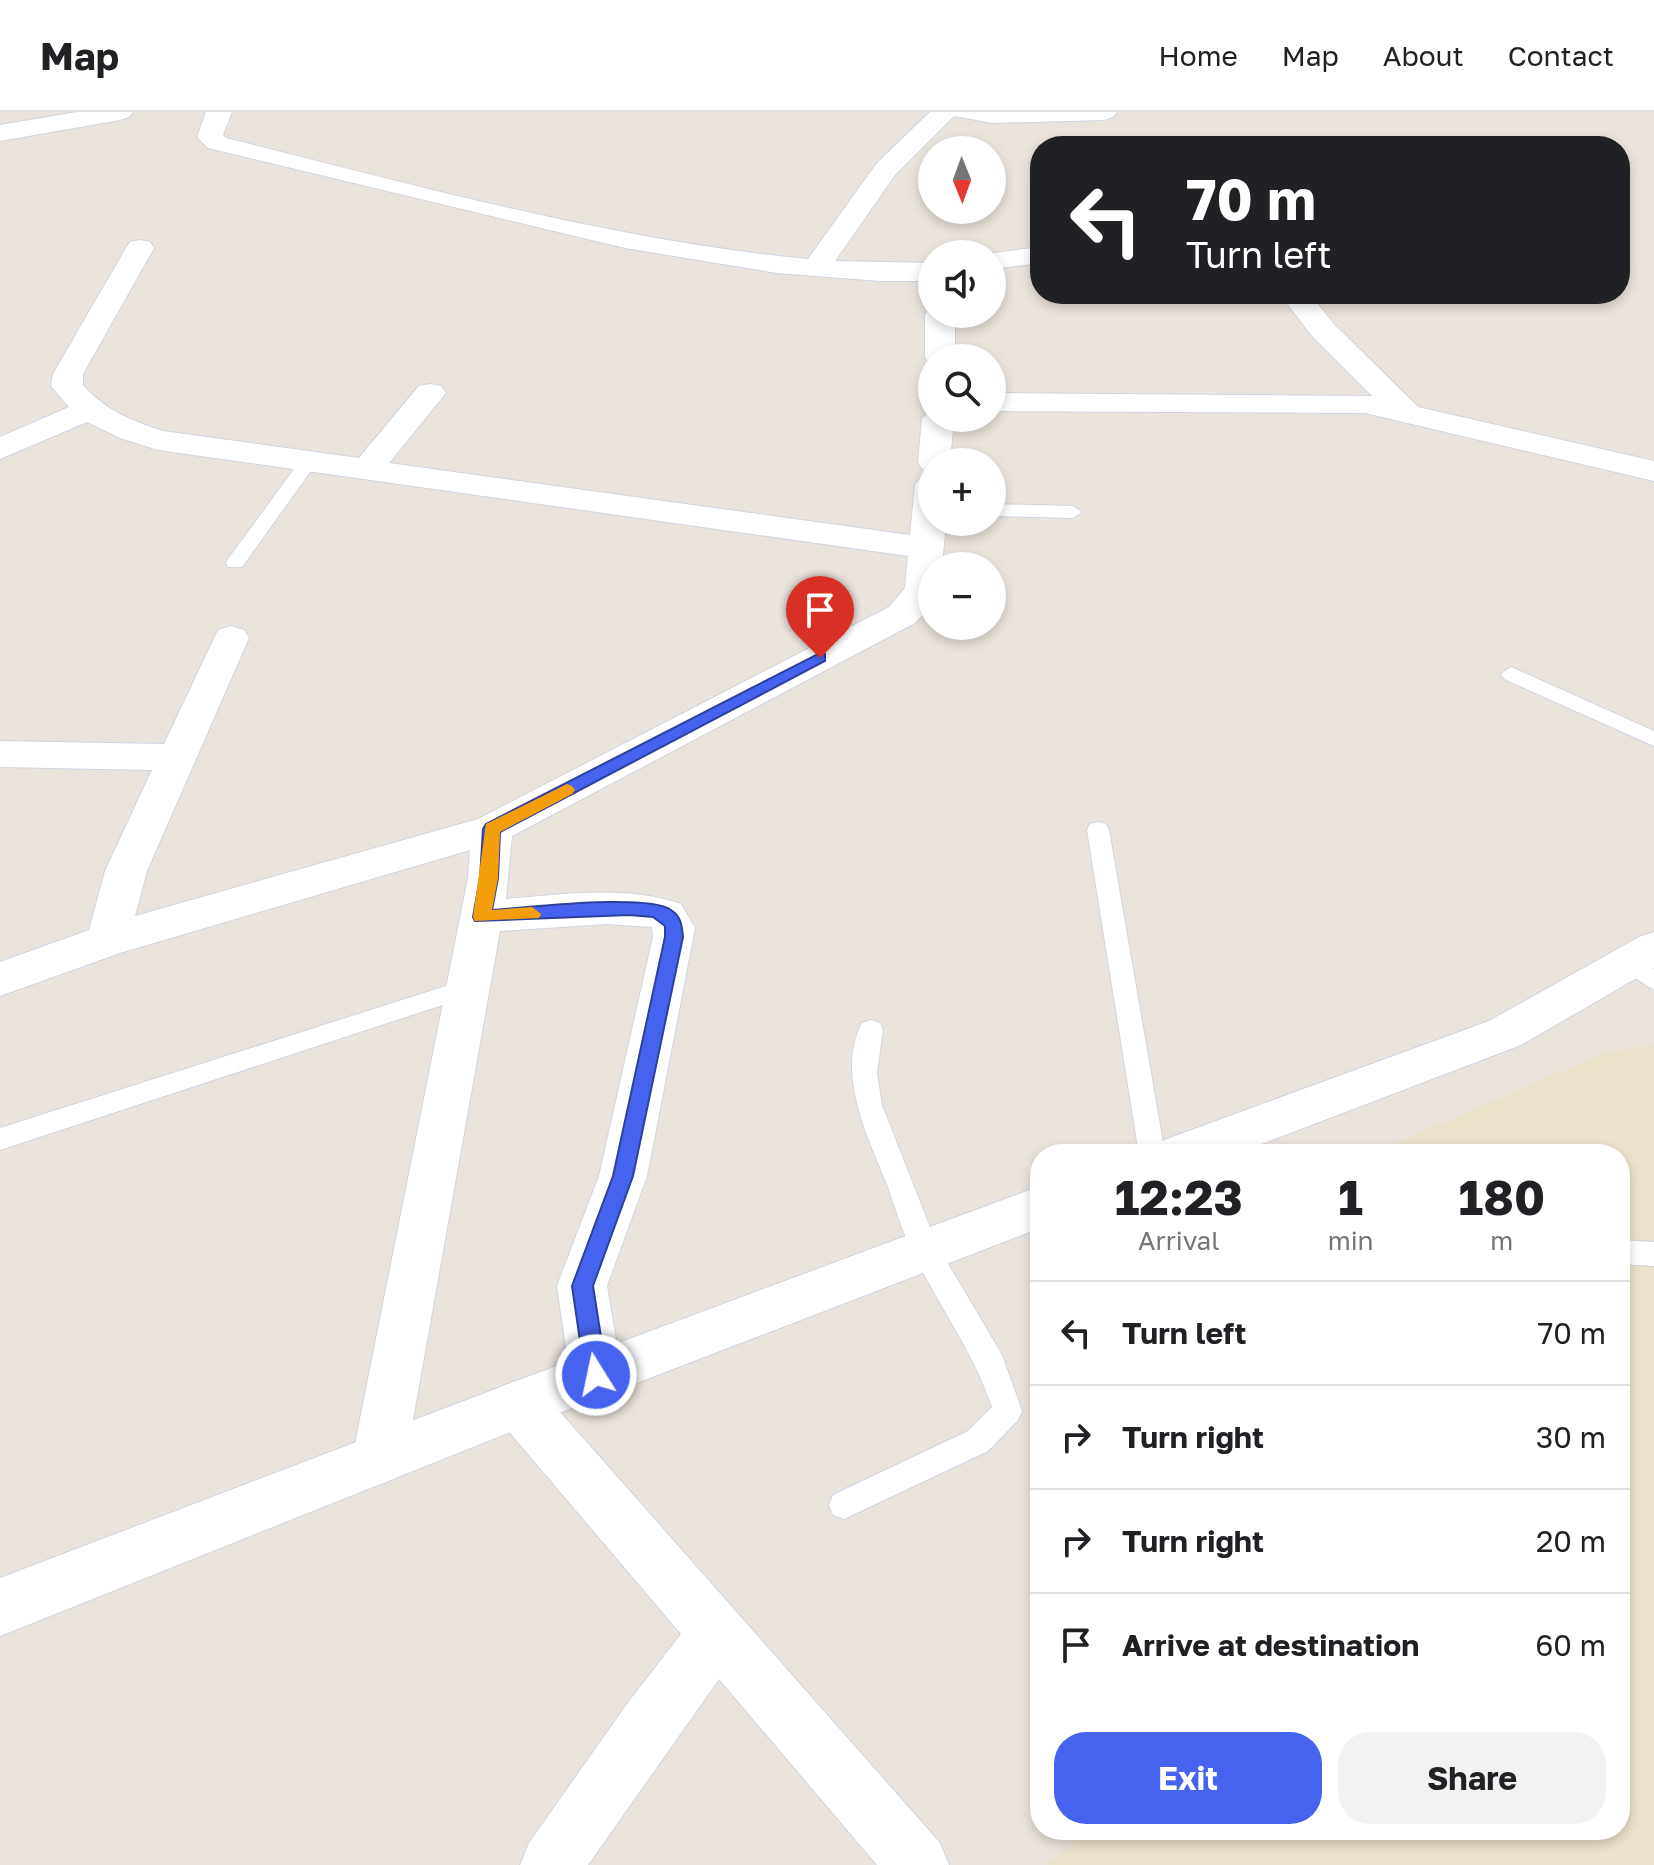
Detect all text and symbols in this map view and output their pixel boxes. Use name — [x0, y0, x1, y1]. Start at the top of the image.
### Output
text: Map — [40, 33, 119, 78]
text: Home — [1159, 39, 1238, 72]
text: Map — [1282, 39, 1339, 72]
text: About — [1383, 39, 1464, 72]
text: Contact — [1508, 39, 1614, 72]
north arrow — [918, 136, 1006, 224]
map controls — [918, 136, 1006, 640]
text: 70 m — [1186, 165, 1316, 232]
icon: left — [1054, 168, 1158, 272]
text: Turn left — [1186, 233, 1332, 276]
button: sound — [918, 240, 1006, 328]
button: search — [918, 344, 1006, 432]
button: + — [918, 448, 1006, 536]
button: − — [918, 552, 1006, 640]
pin — [786, 576, 854, 658]
icon: arrive — [798, 588, 842, 632]
text: 12:23 — [1115, 1168, 1243, 1226]
text: 1 — [1338, 1168, 1363, 1226]
text: 180 — [1458, 1168, 1545, 1226]
text: Arrival — [1138, 1225, 1220, 1256]
text: min — [1328, 1225, 1374, 1256]
text: m — [1490, 1225, 1513, 1256]
icon: left — [1054, 1311, 1098, 1355]
text: Turn left — [1122, 1315, 1247, 1351]
text: 70 m — [1537, 1315, 1606, 1351]
position arrow — [554, 1333, 638, 1417]
icon: right — [1054, 1415, 1098, 1459]
text: Turn right — [1122, 1419, 1264, 1455]
text: 30 m — [1536, 1419, 1606, 1455]
icon: right — [1054, 1519, 1098, 1563]
text: Turn right — [1122, 1523, 1264, 1559]
text: 20 m — [1536, 1523, 1606, 1559]
icon: arrive — [1054, 1623, 1098, 1667]
text: Arrive at destination — [1122, 1627, 1419, 1663]
text: 60 m — [1535, 1627, 1606, 1663]
button: Exit — [1054, 1732, 1322, 1824]
button: Share — [1338, 1732, 1606, 1824]

